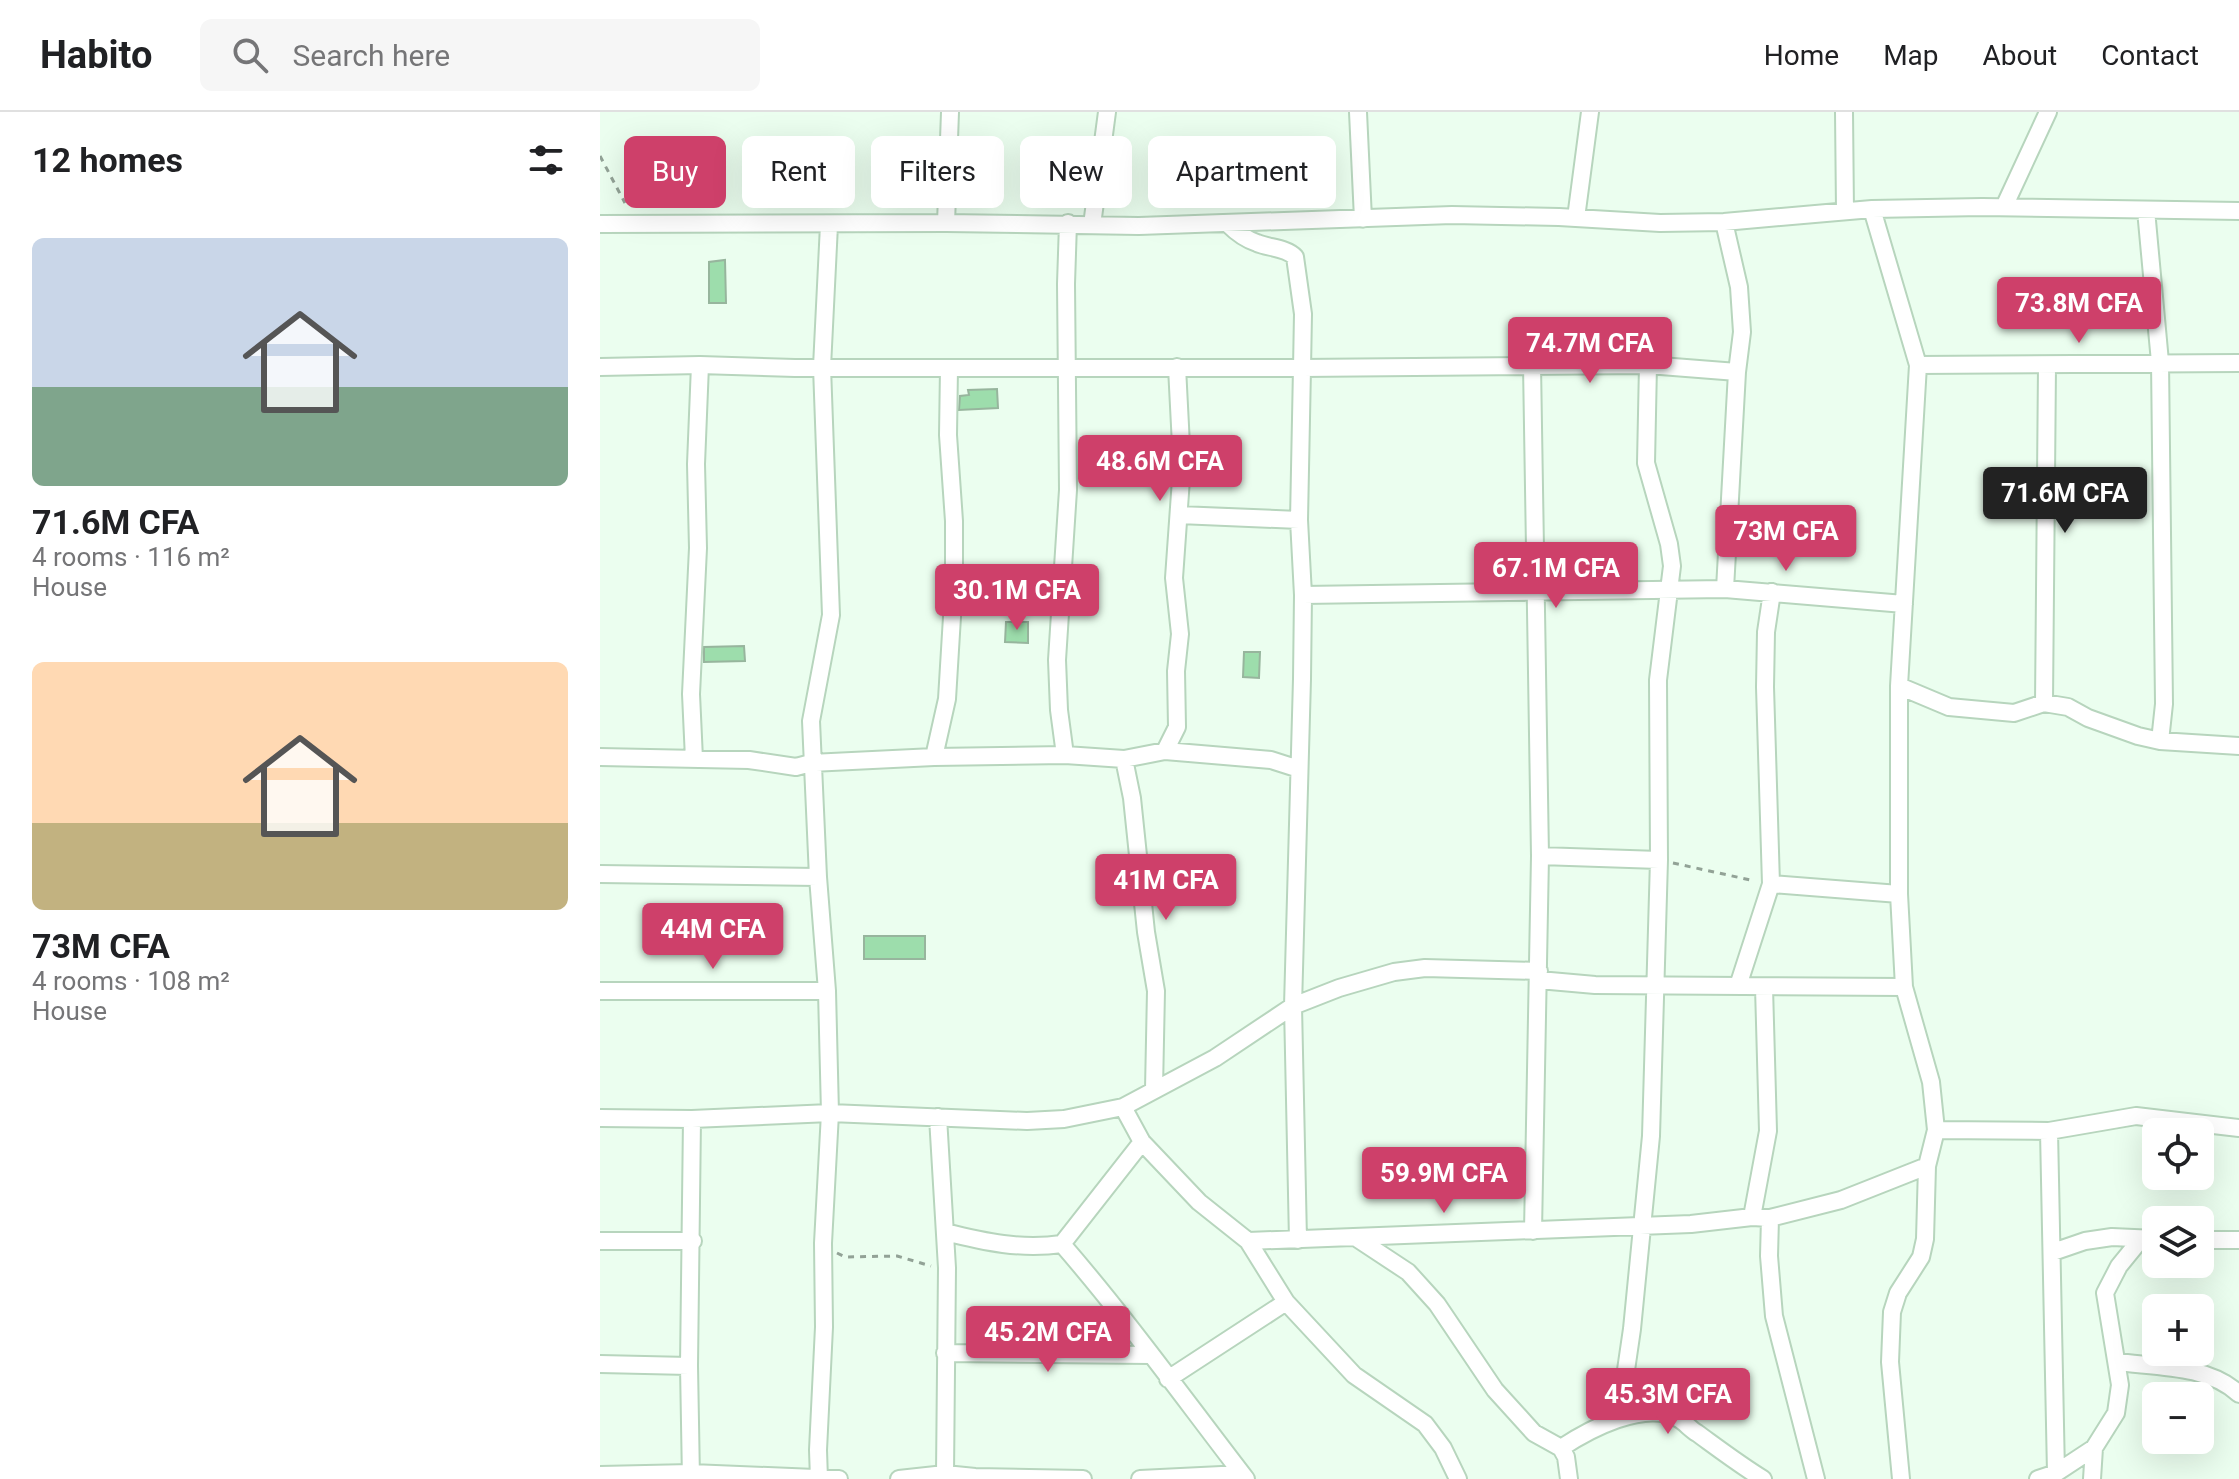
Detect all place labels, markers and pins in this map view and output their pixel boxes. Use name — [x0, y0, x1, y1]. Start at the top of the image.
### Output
pin: 73.8M CFA — [1987, 277, 2171, 345]
pin: 74.7M CFA — [1498, 317, 1682, 385]
pin: 48.6M CFA — [1068, 435, 1252, 503]
pin: 71.6M CFA — [1973, 467, 2157, 535]
pin: 73M CFA — [1712, 505, 1860, 573]
pin: 67.1M CFA — [1464, 542, 1648, 610]
pin: 30.1M CFA — [925, 564, 1109, 632]
pin: 41M CFA — [1092, 854, 1240, 922]
pin: 44M CFA — [639, 903, 787, 971]
pin: 59.9M CFA — [1352, 1147, 1536, 1215]
pin: 45.2M CFA — [956, 1306, 1140, 1374]
pin: 45.3M CFA — [1576, 1368, 1760, 1436]

